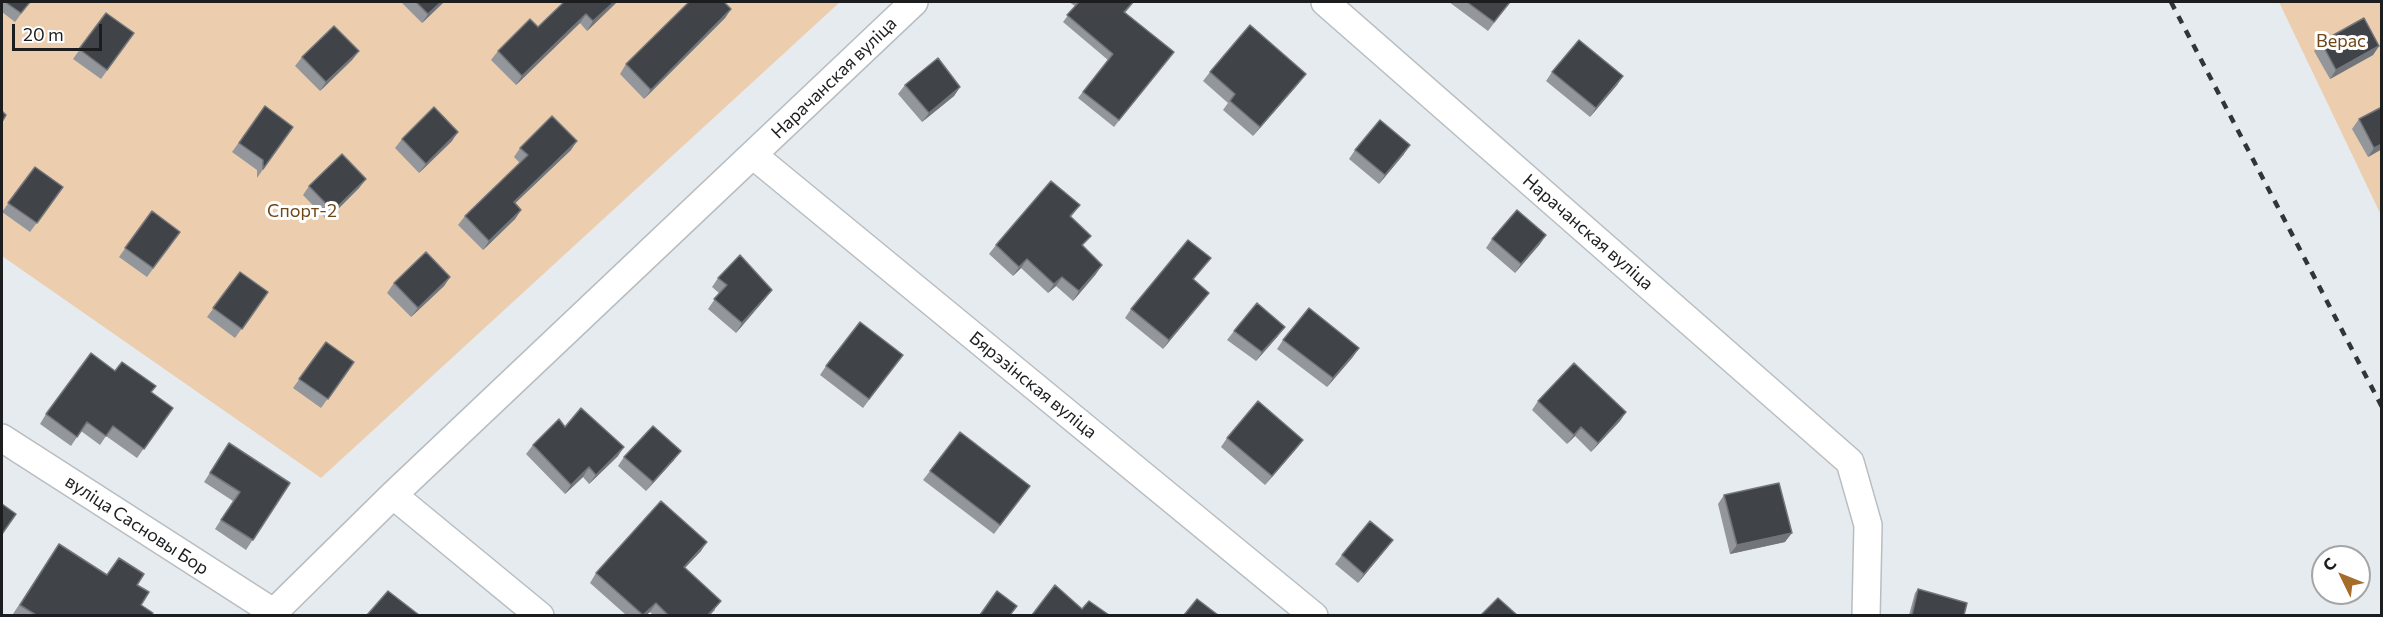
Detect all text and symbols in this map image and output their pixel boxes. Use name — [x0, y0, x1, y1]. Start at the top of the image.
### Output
scale bar — [15, 12, 105, 50]
street label: Нарачанская вуліца — [767, 13, 901, 143]
text: 20 m — [23, 23, 64, 45]
park label: Верас — [2316, 30, 2366, 52]
street label: Нарачанская вуліца — [1518, 170, 1658, 294]
park label: Спорт-2 — [267, 200, 337, 222]
street label: Бярэзінская вуліца — [965, 327, 1101, 443]
street label: вуліца Сасновы Бор — [61, 471, 213, 579]
north arrow — [2311, 545, 2371, 605]
text: С — [2318, 553, 2340, 574]

